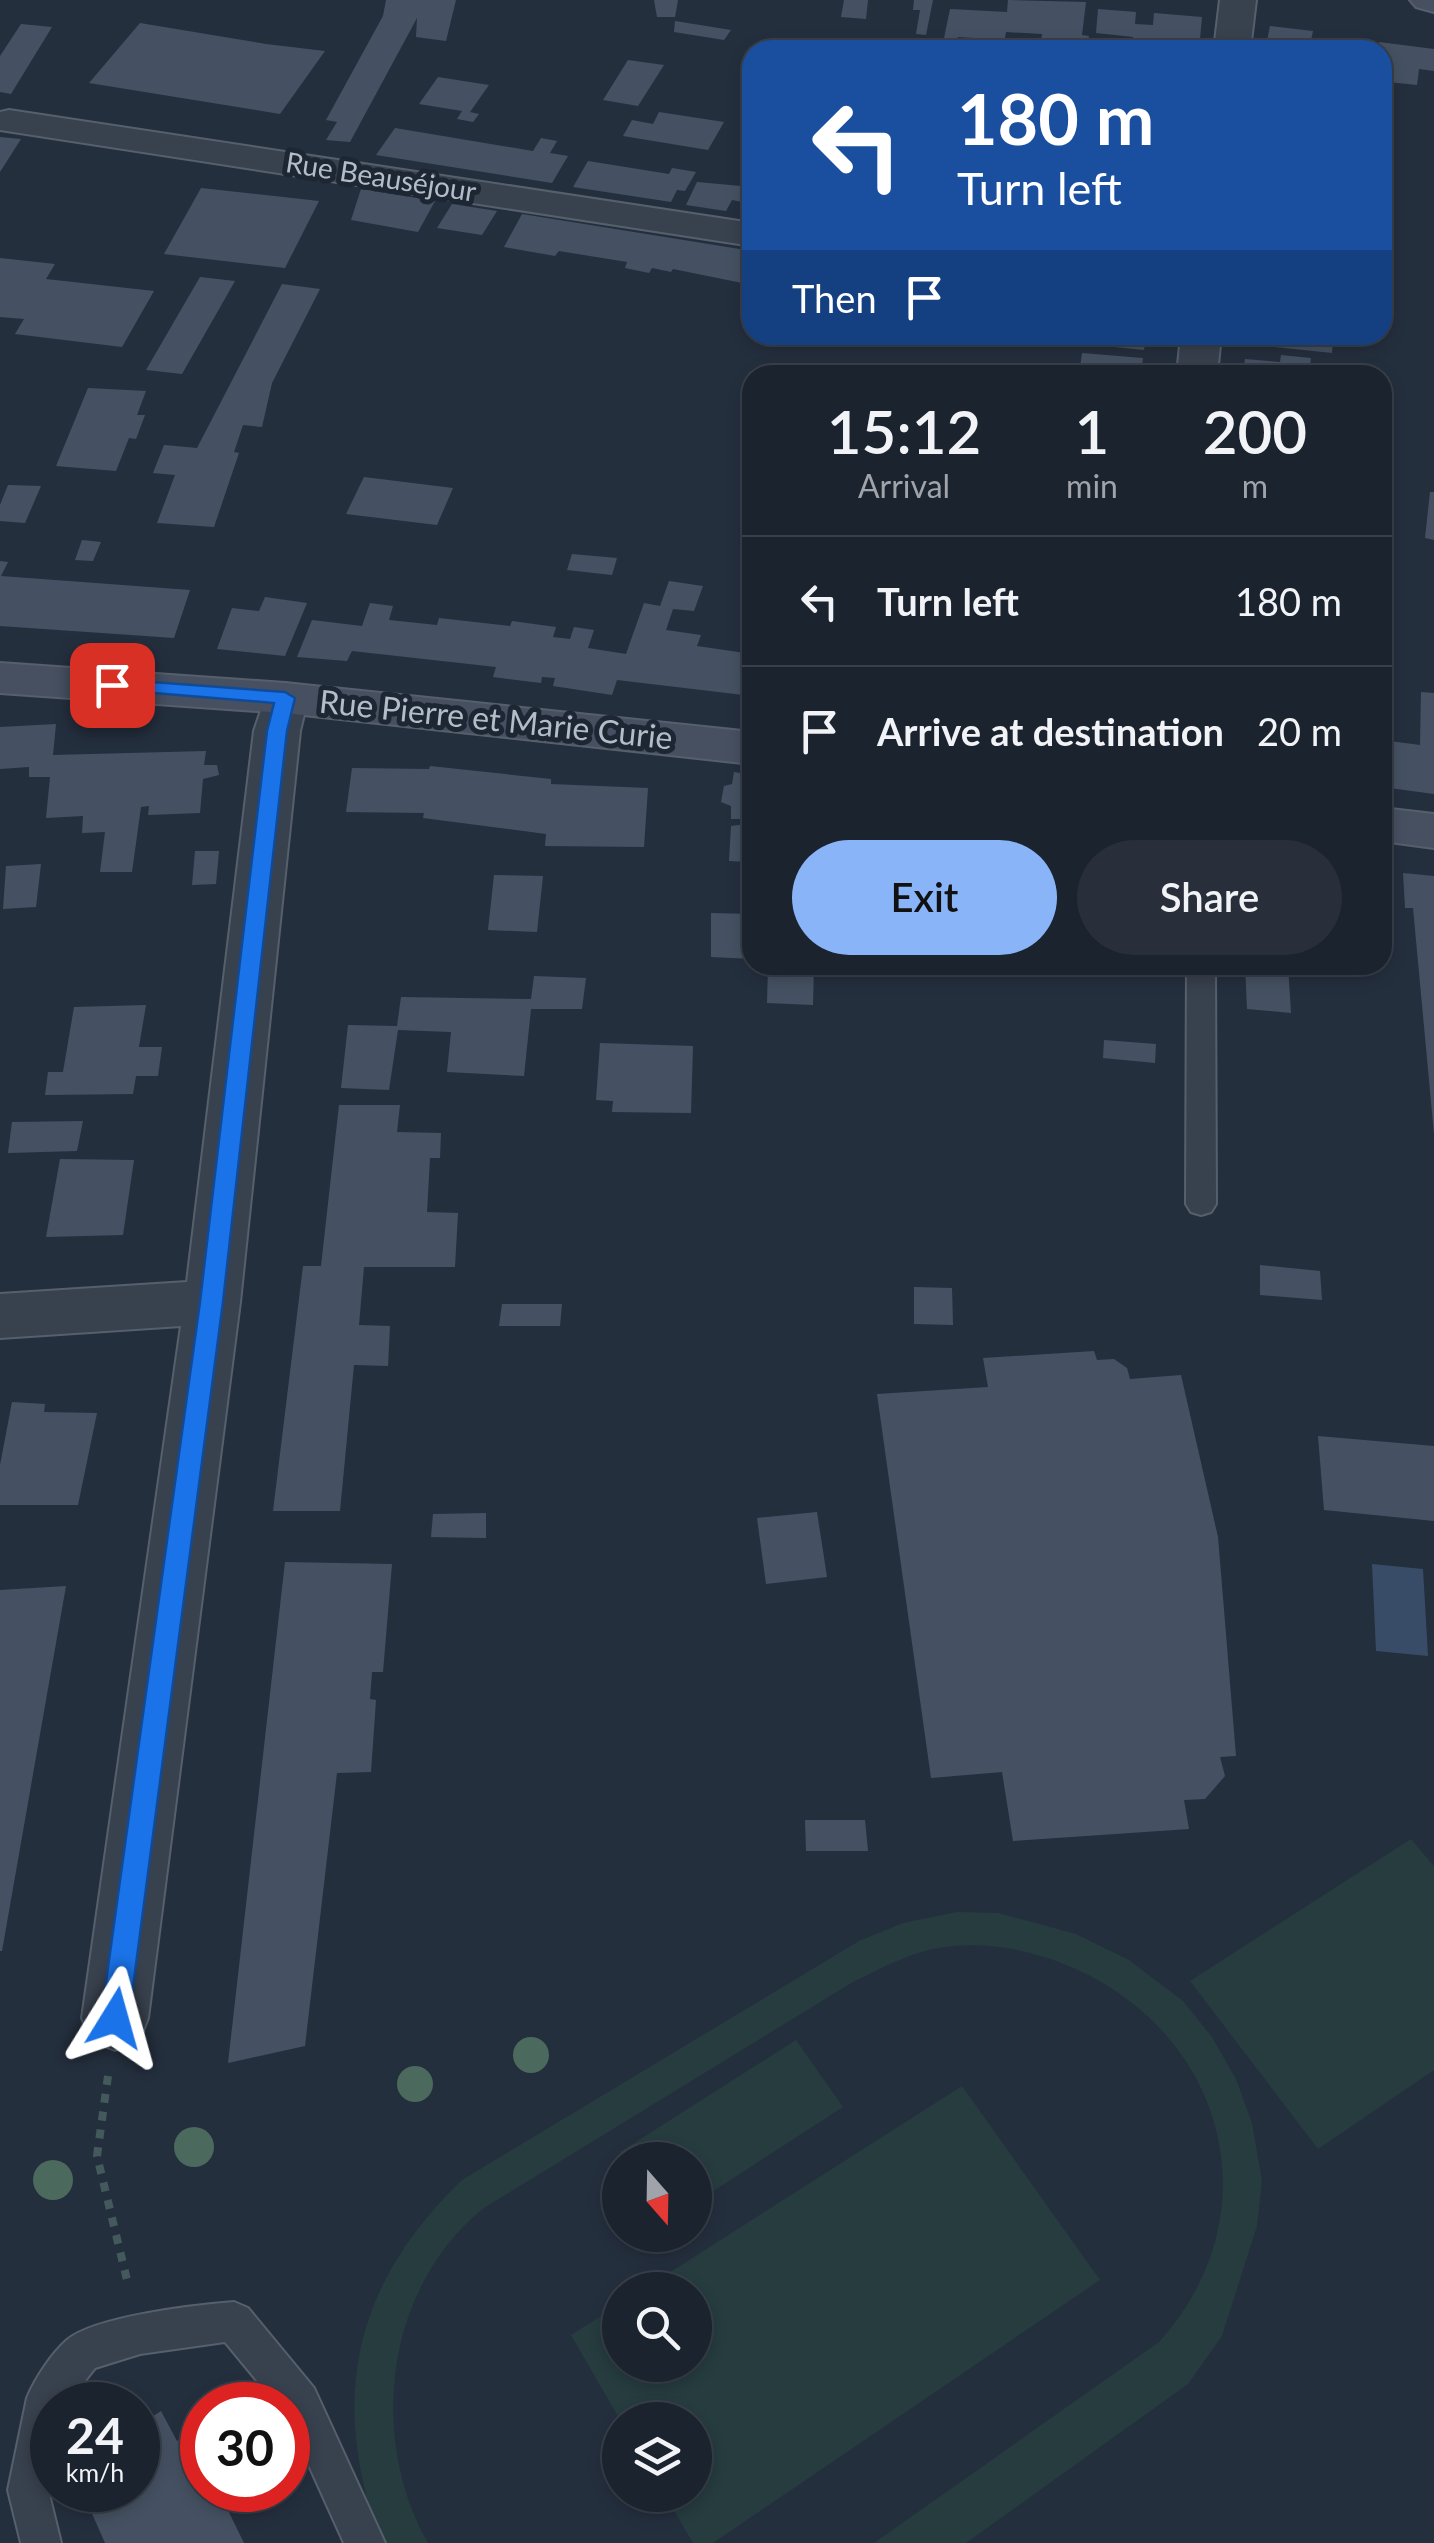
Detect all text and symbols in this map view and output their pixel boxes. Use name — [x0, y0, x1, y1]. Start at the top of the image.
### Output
text: 180 m — [957, 76, 1154, 160]
icon: left — [792, 80, 922, 210]
street label: Rue Beauséjour — [284, 144, 479, 208]
text: Turn left — [957, 161, 1122, 215]
icon: arrive — [897, 270, 952, 325]
text: Then — [792, 275, 877, 321]
text: 15:12 — [827, 395, 981, 467]
text: 1 — [1075, 395, 1109, 467]
text: 200 — [1203, 395, 1307, 467]
text: Arrival — [858, 466, 950, 505]
text: min — [1066, 466, 1118, 505]
text: m — [1242, 466, 1268, 505]
icon: left — [792, 574, 847, 629]
text: Turn left — [877, 578, 1019, 624]
text: 180 m — [1235, 578, 1342, 624]
pin — [70, 643, 155, 728]
icon: arrive — [85, 658, 140, 713]
street label: Rue Pierre et Marie Curie — [318, 681, 675, 756]
icon: arrive — [792, 704, 847, 759]
text: Arrive at destination — [877, 708, 1224, 754]
text: 20 m — [1257, 708, 1342, 754]
button: Exit — [792, 840, 1057, 955]
button: Share — [1077, 840, 1342, 955]
position arrow — [63, 1966, 167, 2070]
north arrow — [602, 2142, 712, 2252]
map controls — [602, 2142, 712, 2512]
button: search — [602, 2272, 712, 2382]
speed limit sign: 30 — [180, 2382, 310, 2512]
button: layers — [602, 2402, 712, 2512]
text: 24 — [66, 2405, 124, 2465]
text: km/h — [66, 2457, 124, 2487]

